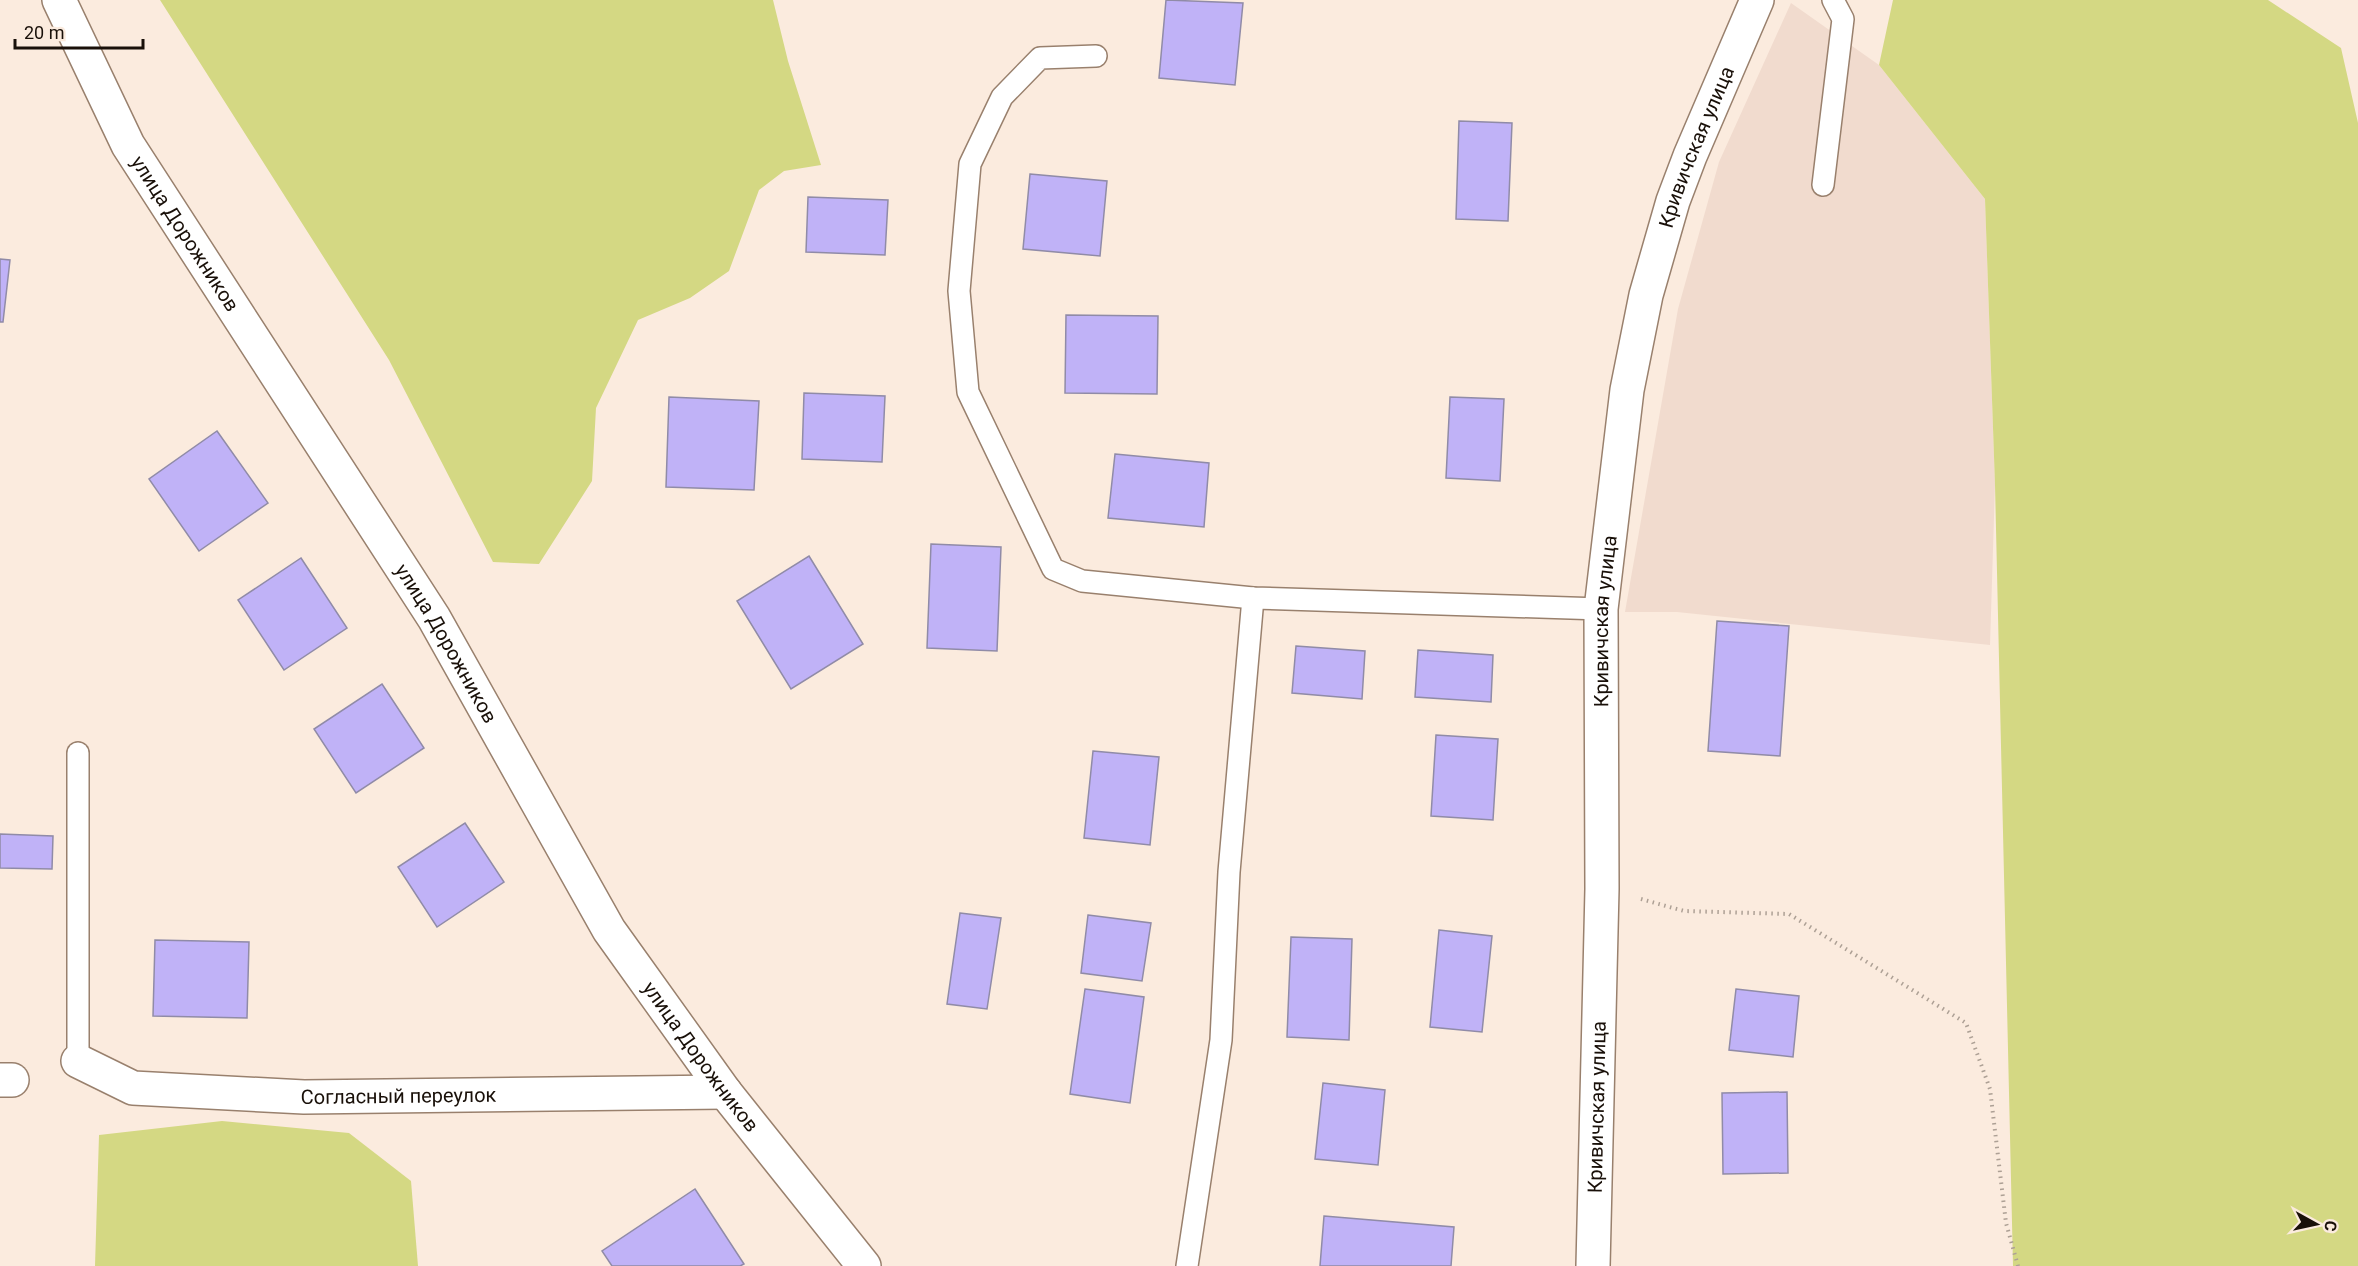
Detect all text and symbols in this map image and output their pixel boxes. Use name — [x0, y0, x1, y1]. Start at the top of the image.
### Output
scale bar — [15, 12, 142, 50]
text: 20 m — [24, 22, 64, 43]
street label: Кривичская улица — [1654, 62, 1739, 231]
street label: улица Дорожников — [126, 151, 244, 316]
street label: Кривичская улица — [1589, 534, 1622, 707]
street label: улица Дорожников — [390, 559, 502, 727]
street label: улица Дорожников — [638, 977, 764, 1137]
street label: Кривичская улица — [1583, 1021, 1611, 1193]
street label: Согласный переулок — [301, 1083, 497, 1109]
north arrow — [2286, 1194, 2346, 1254]
text: С — [2320, 1220, 2340, 1233]

